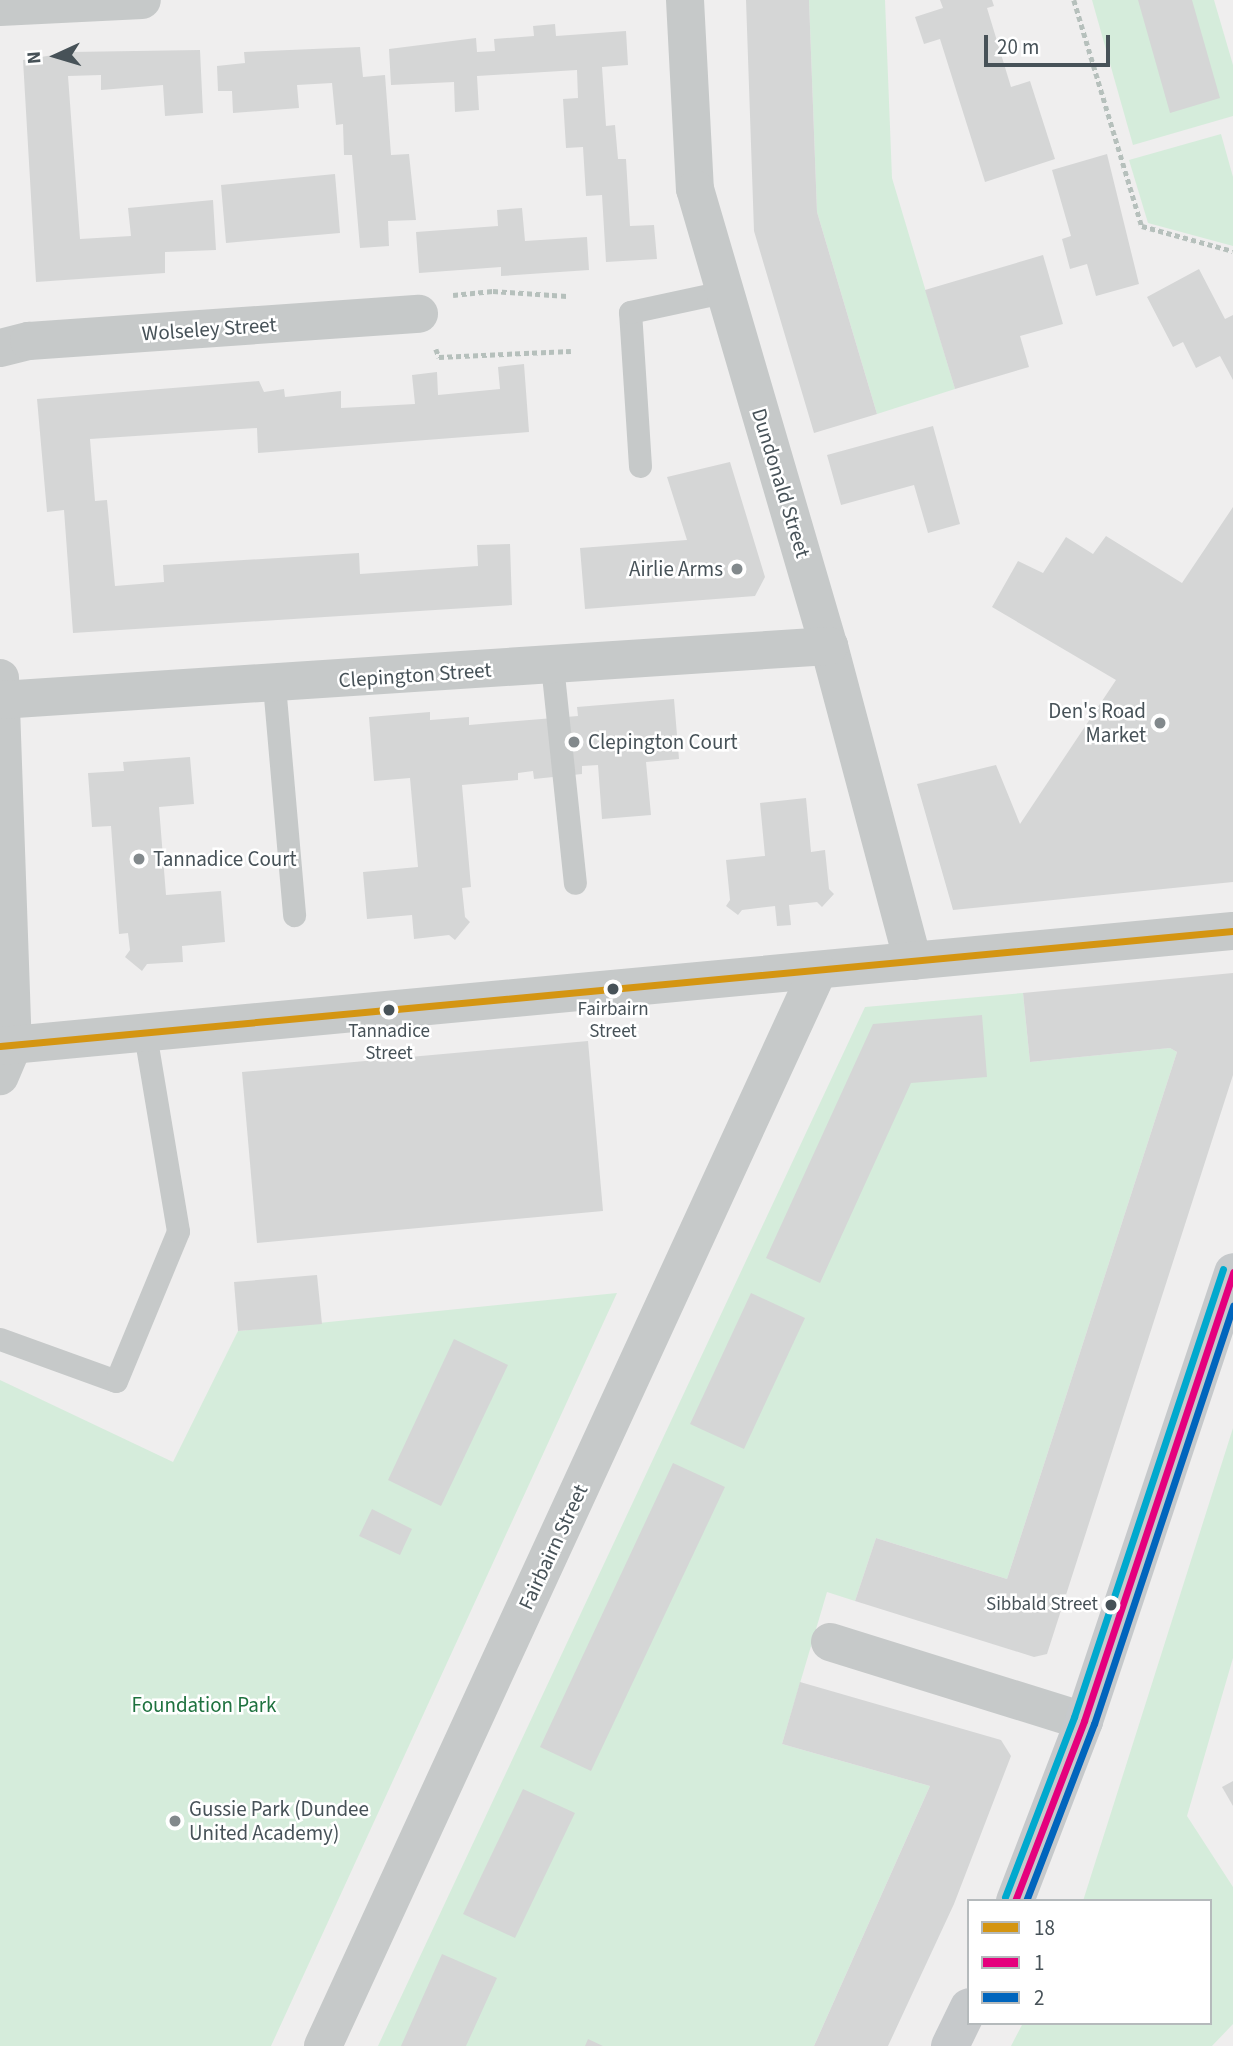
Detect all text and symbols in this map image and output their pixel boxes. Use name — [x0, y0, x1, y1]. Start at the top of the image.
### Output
north arrow — [21, 21, 91, 91]
scale bar — [988, 21, 1114, 65]
text: 20 m — [997, 32, 1039, 62]
text: N — [21, 50, 48, 65]
street label: Wolseley Street — [141, 312, 277, 346]
street label: Dundonald Street — [746, 405, 816, 561]
place label: Airlie Arms — [629, 556, 723, 582]
marker: Airlie Arms — [729, 561, 745, 577]
street label: Clepington Street — [338, 657, 492, 693]
place label: Den's Road Market — [1048, 698, 1146, 748]
marker: Den's Road Market — [1152, 715, 1168, 731]
place label: Clepington Court — [588, 729, 738, 755]
marker: Clepington Court — [566, 734, 582, 750]
place label: Tannadice Court — [153, 846, 297, 872]
marker: Tannadice Court — [131, 851, 147, 867]
marker: Fairbairn Street — [606, 982, 620, 996]
place label: Fairbairn Street — [577, 999, 649, 1043]
marker: Tannadice Street — [382, 1003, 396, 1017]
place label: Tannadice Street — [348, 1021, 430, 1065]
street label: Fairbairn Street — [513, 1480, 593, 1614]
place label: Sibbald Street — [986, 1594, 1098, 1616]
marker: Sibbald Street — [1104, 1598, 1118, 1612]
park label: Foundation Park — [132, 1692, 276, 1718]
place label: Gussie Park (Dundee United Academy) — [189, 1796, 369, 1846]
marker: Gussie Park (Dundee United Academy) — [167, 1813, 183, 1829]
legend — [967, 1899, 1212, 2025]
text: 18 — [1034, 1913, 1055, 1943]
text: 1 — [1034, 1948, 1044, 1978]
text: 2 — [1034, 1983, 1044, 2013]

